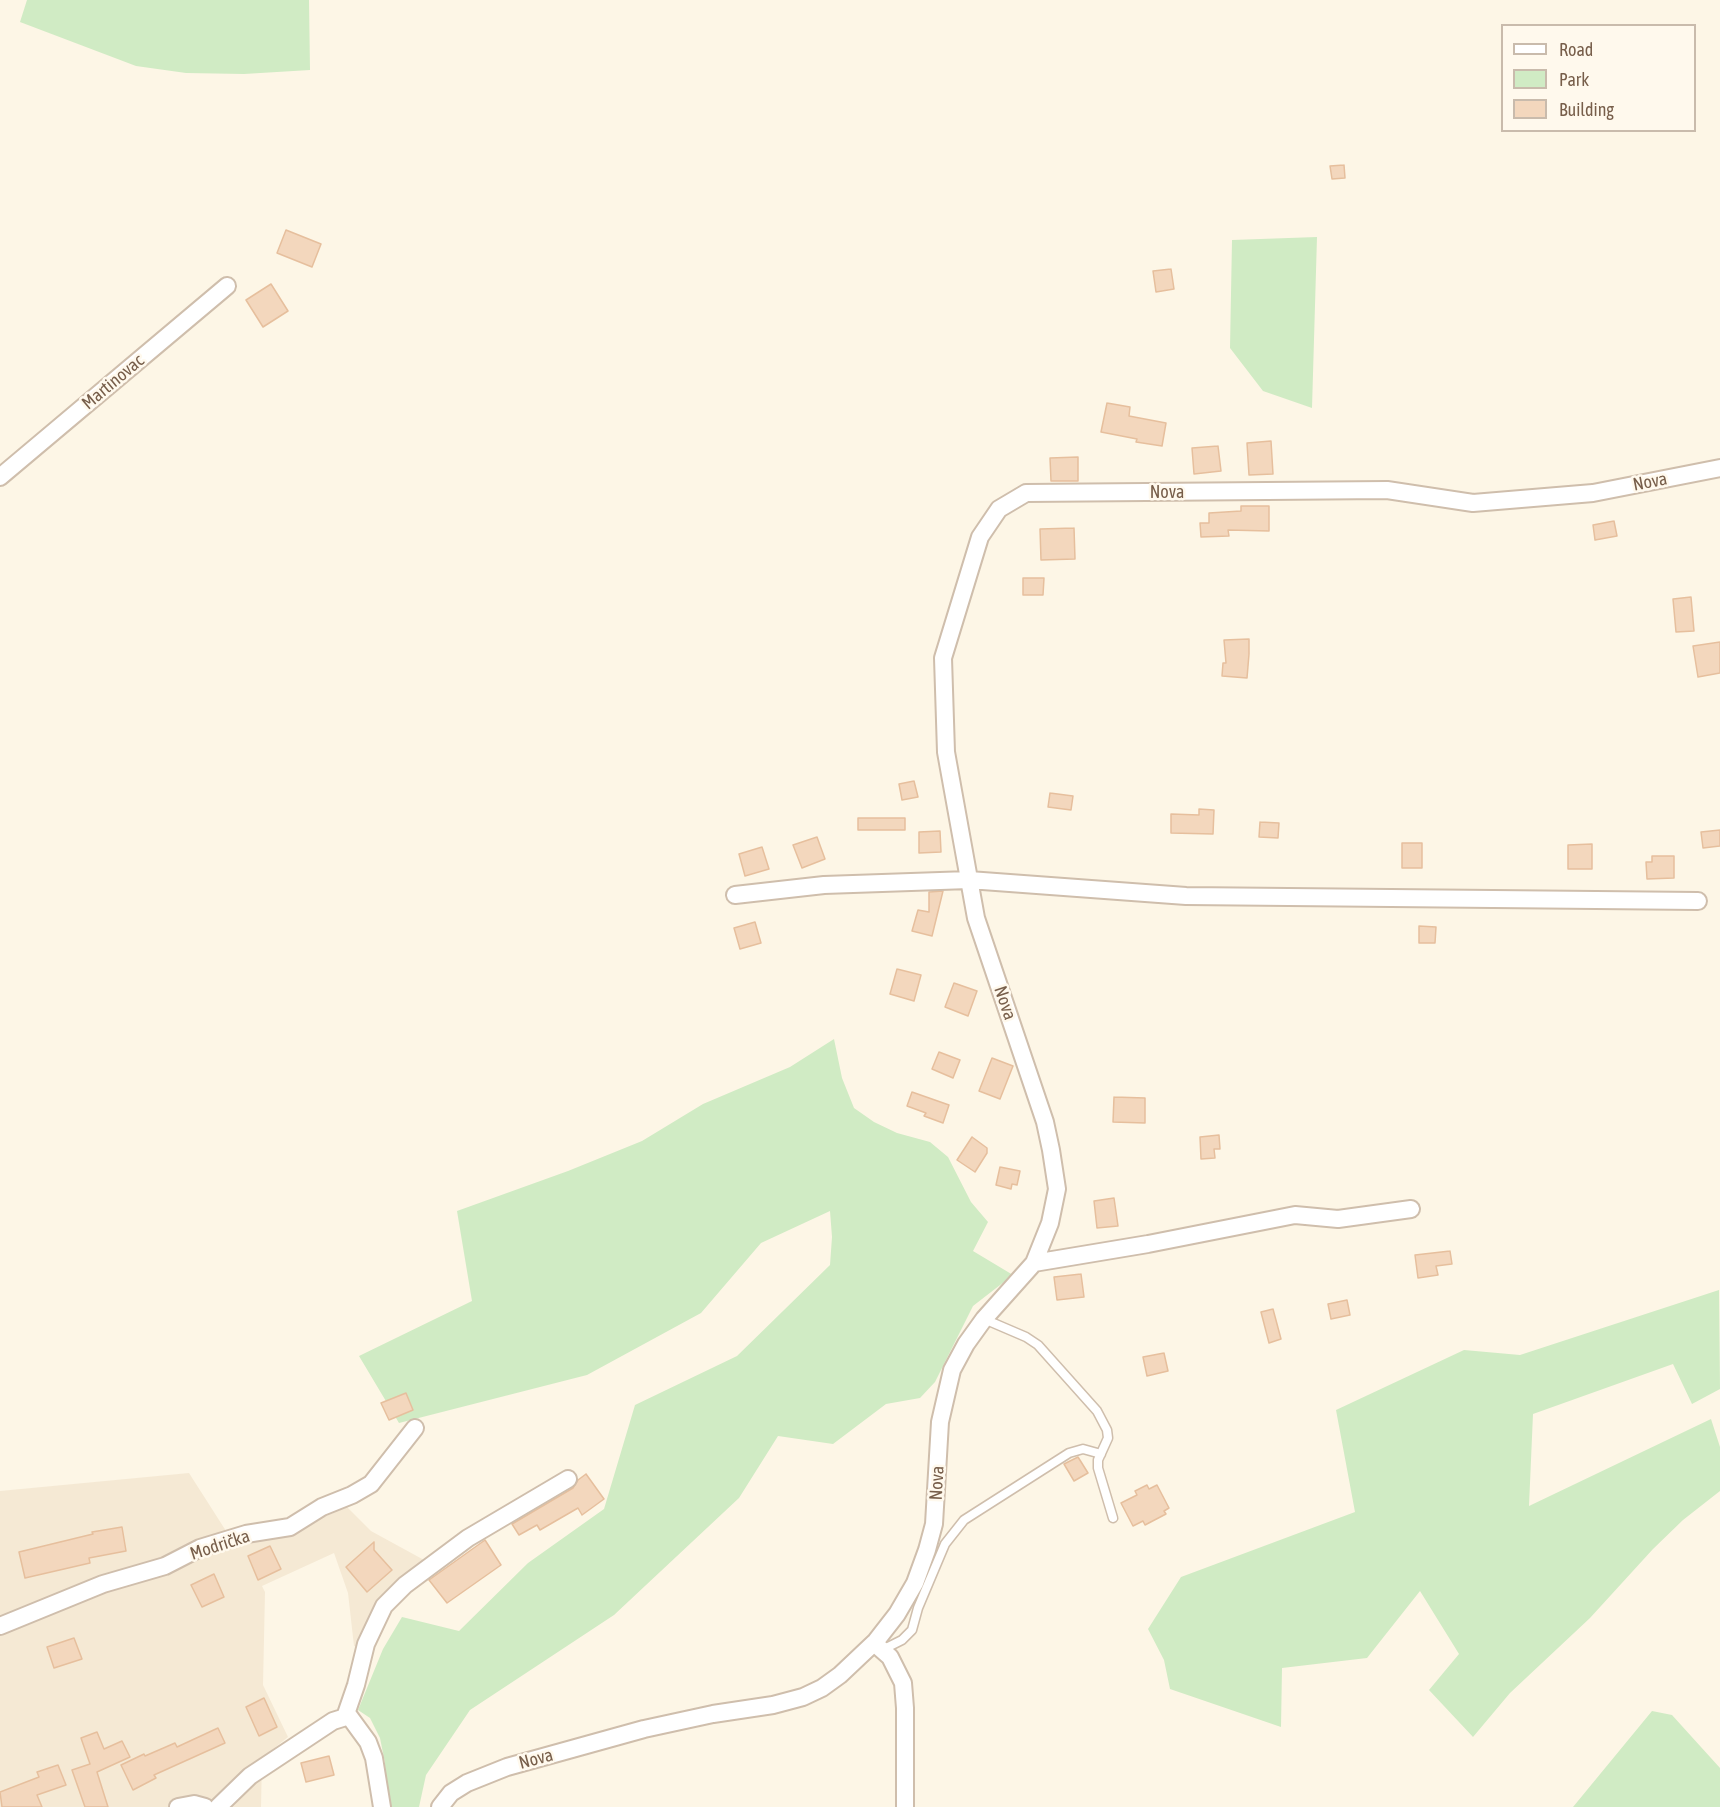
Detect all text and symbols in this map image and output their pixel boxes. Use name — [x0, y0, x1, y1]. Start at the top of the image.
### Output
legend — [1501, 24, 1696, 132]
text: Road — [1559, 39, 1593, 60]
text: Park — [1559, 69, 1589, 90]
text: Building — [1559, 99, 1614, 120]
street label: Martinovac — [78, 350, 148, 414]
street label: Nova — [1631, 468, 1669, 496]
street label: Nova — [1150, 481, 1184, 503]
street label: Nova — [989, 983, 1021, 1023]
street label: Nova — [925, 1465, 949, 1501]
street label: Modrička — [187, 1525, 253, 1565]
street label: Nova — [517, 1744, 555, 1774]

